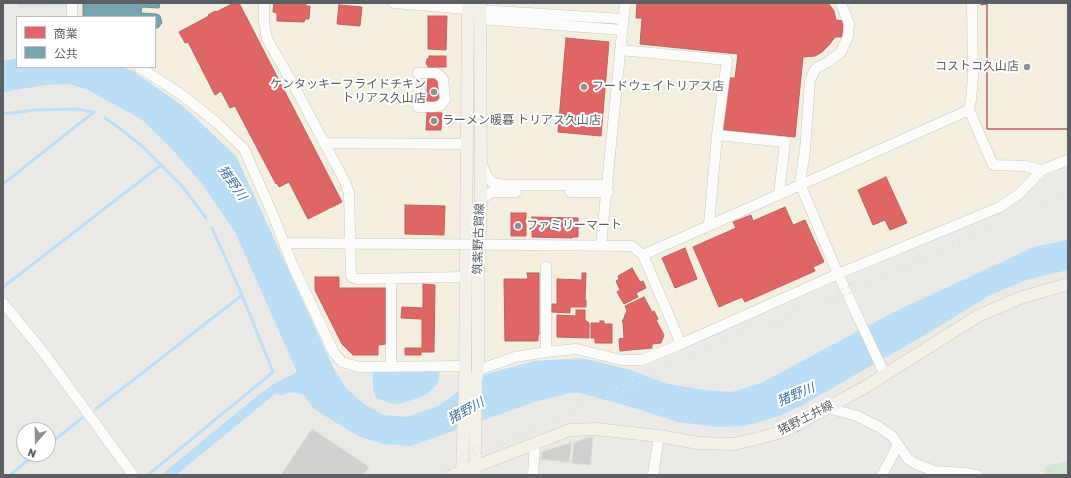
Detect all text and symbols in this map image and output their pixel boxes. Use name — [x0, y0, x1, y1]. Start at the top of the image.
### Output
legend — [16, 16, 156, 68]
text: 商業 — [54, 27, 78, 41]
text: 公共 — [54, 47, 78, 61]
place label: コストコ久山店 — [935, 60, 1019, 74]
marker: コストコ久山店 — [1022, 62, 1032, 72]
place label: ケンタッキーフライドチキン トリアス久山店 — [270, 78, 426, 106]
place label: フードウェイトリアス店 — [592, 80, 724, 94]
marker: フードウェイトリアス店 — [579, 82, 589, 92]
marker: ケンタッキーフライドチキン トリアス久山店 — [429, 87, 439, 97]
place label: ラーメン暖暮 トリアス久山店 — [442, 114, 601, 128]
marker: ラーメン暖暮 トリアス久山店 — [429, 116, 439, 126]
water label: 猪野川 — [214, 163, 250, 203]
street label: 筑紫野古賀線 — [471, 203, 487, 275]
place label: ファミリーマート — [526, 219, 622, 233]
marker: ファミリーマート — [513, 221, 523, 231]
water label: 猪野川 — [775, 380, 817, 410]
water label: 猪野川 — [445, 395, 487, 427]
street label: 猪野土井線 — [776, 398, 836, 438]
north arrow — [16, 422, 56, 462]
text: N — [26, 445, 38, 460]

